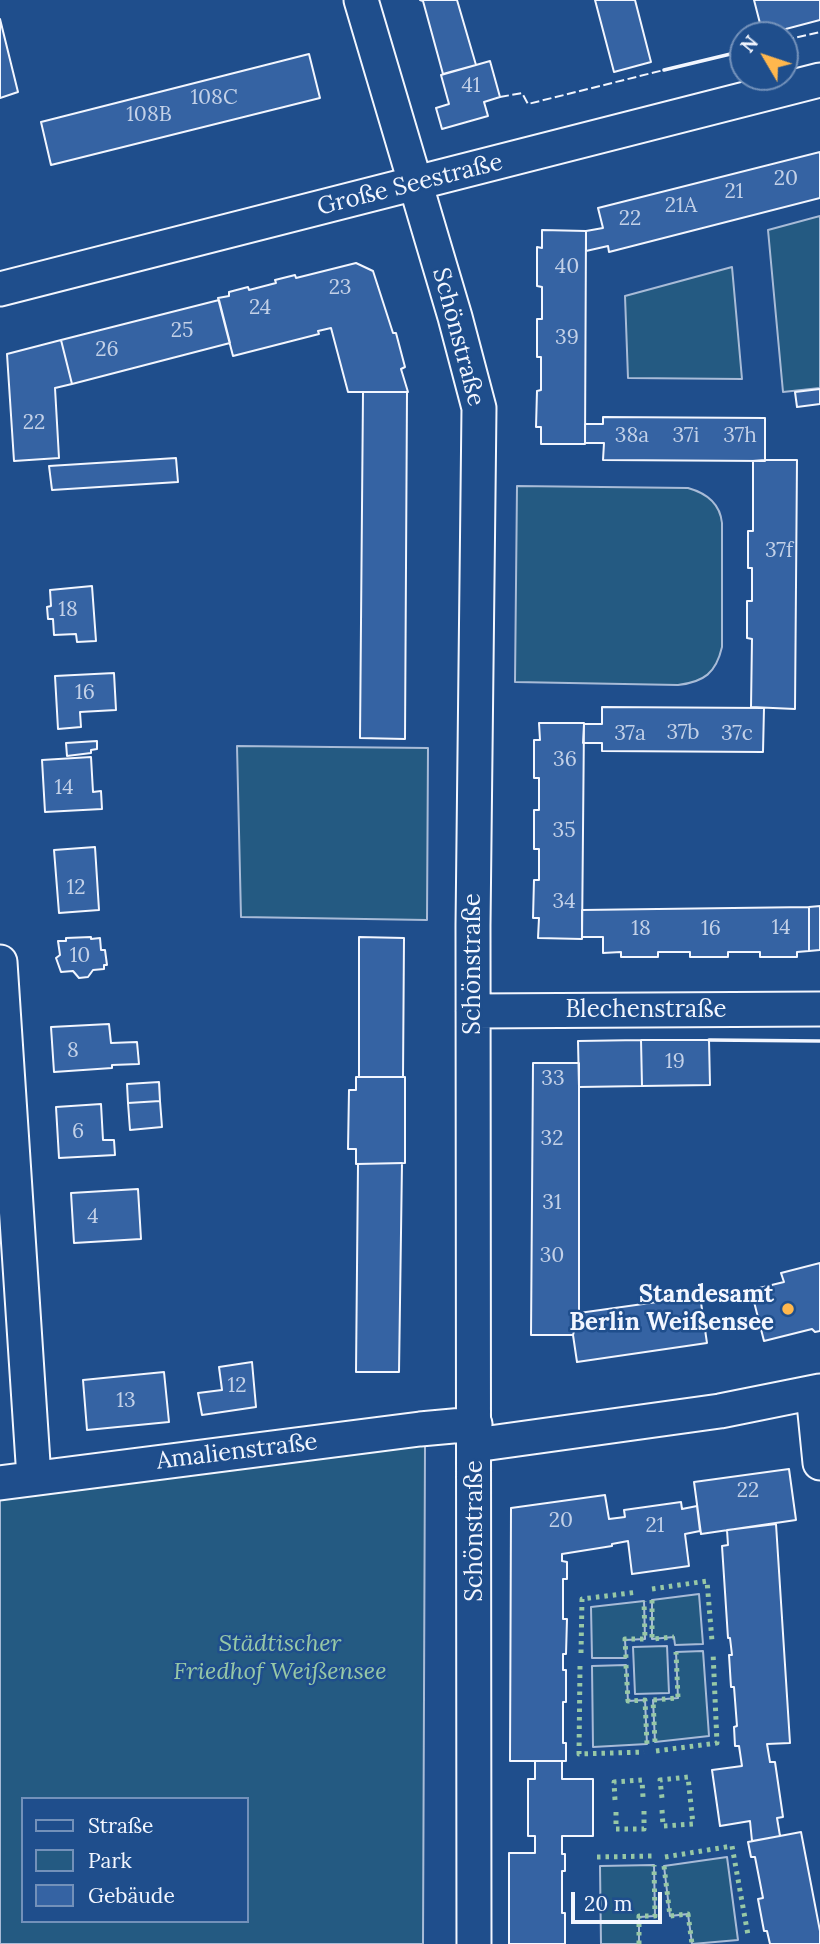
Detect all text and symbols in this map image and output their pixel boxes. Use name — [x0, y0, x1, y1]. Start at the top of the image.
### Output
north arrow — [729, 21, 799, 91]
text: N — [735, 31, 763, 57]
house number: 41 — [461, 73, 481, 99]
house number: 108C — [190, 85, 238, 111]
house number: 108B — [126, 102, 172, 128]
street label: Große Seestraße — [314, 148, 506, 222]
house number: 20 — [774, 166, 798, 192]
house number: 21 — [725, 179, 743, 205]
house number: 21A — [665, 193, 697, 219]
house number: 22 — [619, 206, 641, 232]
house number: 40 — [555, 254, 579, 280]
street label: Schönstraße — [426, 265, 490, 409]
house number: 23 — [329, 275, 351, 301]
house number: 24 — [249, 295, 271, 321]
house number: 25 — [171, 318, 193, 344]
house number: 39 — [555, 325, 579, 351]
house number: 26 — [95, 337, 119, 363]
house number: 22 — [23, 410, 45, 436]
house number: 38a — [615, 423, 649, 449]
house number: 37i — [673, 423, 699, 449]
house number: 37h — [723, 423, 757, 449]
house number: 37f — [765, 538, 793, 564]
house number: 18 — [58, 597, 78, 623]
house number: 16 — [75, 680, 95, 706]
house number: 37b — [666, 720, 700, 746]
house number: 37a — [614, 721, 646, 747]
house number: 37c — [721, 721, 753, 747]
house number: 36 — [553, 747, 577, 773]
house number: 14 — [54, 775, 74, 801]
house number: 35 — [552, 818, 576, 844]
house number: 12 — [67, 875, 85, 901]
house number: 34 — [552, 889, 576, 915]
street label: Schönstraße — [459, 893, 487, 1035]
house number: 14 — [771, 915, 791, 941]
house number: 18 — [631, 916, 651, 942]
house number: 16 — [701, 916, 721, 942]
house number: 10 — [70, 943, 90, 969]
street label: Blechenstraße — [565, 996, 727, 1024]
house number: 8 — [67, 1038, 79, 1064]
house number: 19 — [665, 1049, 685, 1075]
house number: 33 — [541, 1066, 565, 1092]
house number: 6 — [72, 1119, 84, 1145]
house number: 32 — [541, 1126, 563, 1152]
house number: 31 — [542, 1190, 562, 1216]
house number: 4 — [87, 1204, 99, 1230]
house number: 30 — [540, 1243, 564, 1269]
place label: Standesamt Berlin Weißensee — [569, 1281, 774, 1337]
marker: Standesamt Berlin Weißensee — [780, 1301, 796, 1317]
house number: 12 — [228, 1373, 246, 1399]
house number: 13 — [116, 1388, 136, 1414]
street label: Amalienstraße — [155, 1428, 319, 1476]
street label: Schönstraße — [461, 1460, 489, 1602]
house number: 22 — [737, 1478, 759, 1504]
house number: 20 — [549, 1508, 573, 1534]
house number: 21 — [646, 1513, 664, 1539]
park label: Städtischer Friedhof Weißensee — [173, 1630, 387, 1686]
legend — [21, 1797, 248, 1923]
text: Straße — [88, 1812, 153, 1839]
text: Park — [88, 1847, 132, 1874]
scale bar — [575, 1878, 666, 1922]
text: Gebäude — [88, 1882, 175, 1909]
text: 20 m — [584, 1890, 633, 1917]

